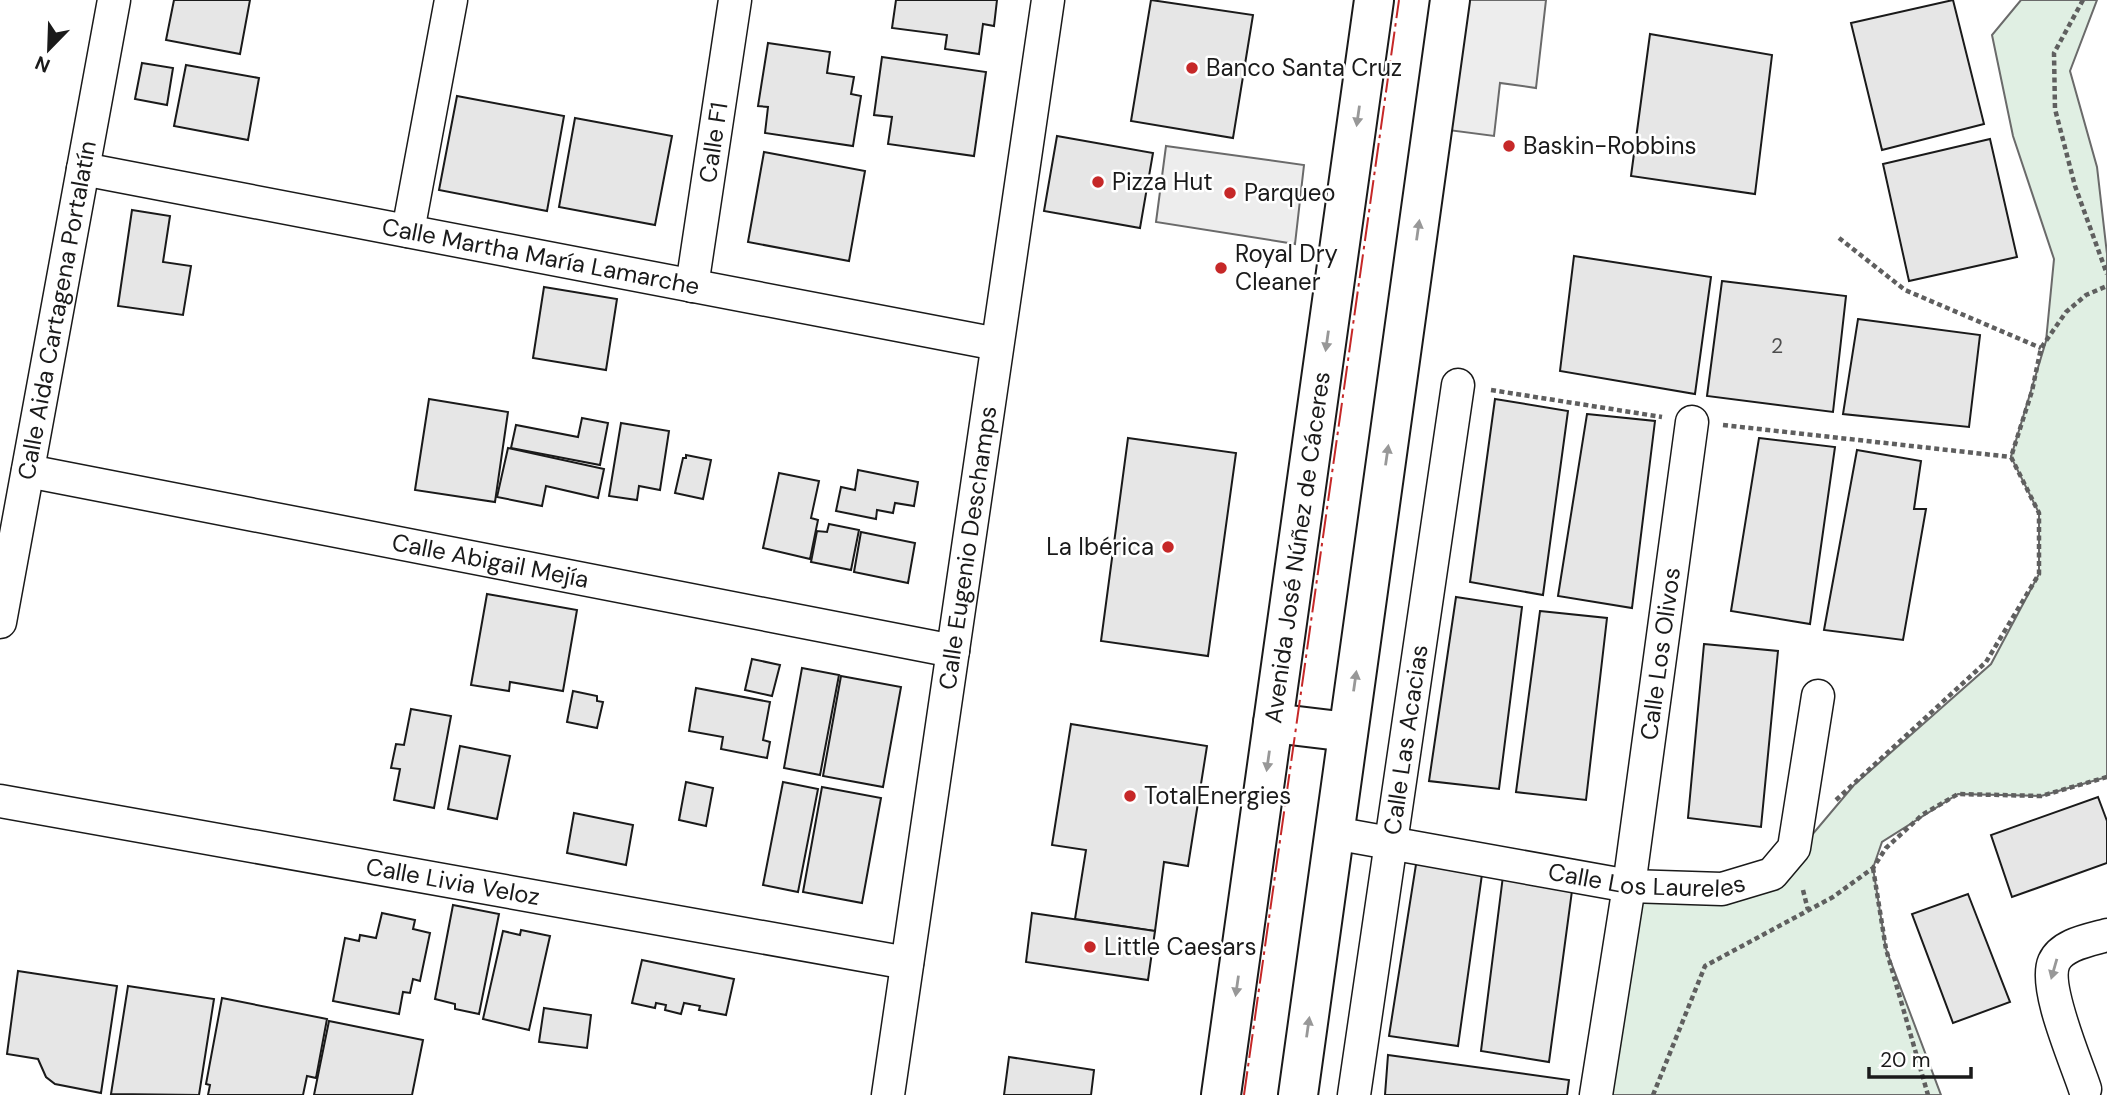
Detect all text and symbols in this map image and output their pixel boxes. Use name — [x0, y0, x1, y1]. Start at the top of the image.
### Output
north arrow — [14, 14, 84, 84]
text: N — [31, 50, 54, 78]
place label: Banco Santa Cruz — [1206, 52, 1402, 83]
marker: Banco Santa Cruz — [1184, 60, 1200, 76]
street label: Calle F1 — [692, 100, 734, 185]
one-way arrow — [1352, 105, 1363, 127]
place label: Baskin-Robbins — [1523, 130, 1697, 161]
street label: Calle Aida Cartagena Portalatín — [10, 138, 103, 482]
marker: Baskin-Robbins — [1501, 138, 1517, 154]
place label: Pizza Hut — [1112, 166, 1213, 197]
marker: Pizza Hut — [1090, 174, 1106, 190]
place label: Parqueo — [1244, 177, 1336, 208]
marker: Parqueo — [1222, 185, 1238, 201]
street label: Calle Martha María Lamarche — [379, 211, 702, 302]
one-way arrow — [1413, 219, 1424, 241]
place label: Royal Dry Cleaner — [1235, 238, 1338, 297]
marker: Royal Dry Cleaner — [1213, 260, 1229, 276]
one-way arrow — [1321, 331, 1332, 353]
house number: 2 — [1771, 332, 1783, 360]
street label: Avenida José Núñez de Cáceres — [1257, 369, 1337, 725]
street label: Calle Eugenio Deschamps — [931, 404, 1004, 692]
one-way arrow — [1382, 444, 1393, 466]
street label: Calle Abigail Mejía — [389, 526, 591, 595]
place label: La Ibérica — [1046, 531, 1154, 562]
marker: La Ibérica — [1160, 539, 1176, 555]
street label: Calle Los Olivos — [1633, 565, 1687, 742]
street label: Calle Las Acacias — [1376, 643, 1435, 837]
one-way arrow — [1350, 670, 1361, 692]
one-way arrow — [1262, 750, 1273, 772]
place label: TotalEnergies — [1144, 780, 1291, 811]
marker: TotalEnergies — [1122, 788, 1138, 804]
street label: Calle Livia Veloz — [364, 851, 542, 912]
street label: Calle Los Laureles — [1546, 856, 1749, 904]
place label: Little Caesars — [1104, 931, 1257, 962]
marker: Little Caesars — [1082, 939, 1098, 955]
one-way arrow — [2048, 959, 2059, 981]
one-way arrow — [1231, 975, 1242, 997]
one-way arrow — [1302, 1016, 1313, 1038]
scale bar — [1869, 1036, 1970, 1080]
text: 20 m — [1880, 1046, 1931, 1074]

